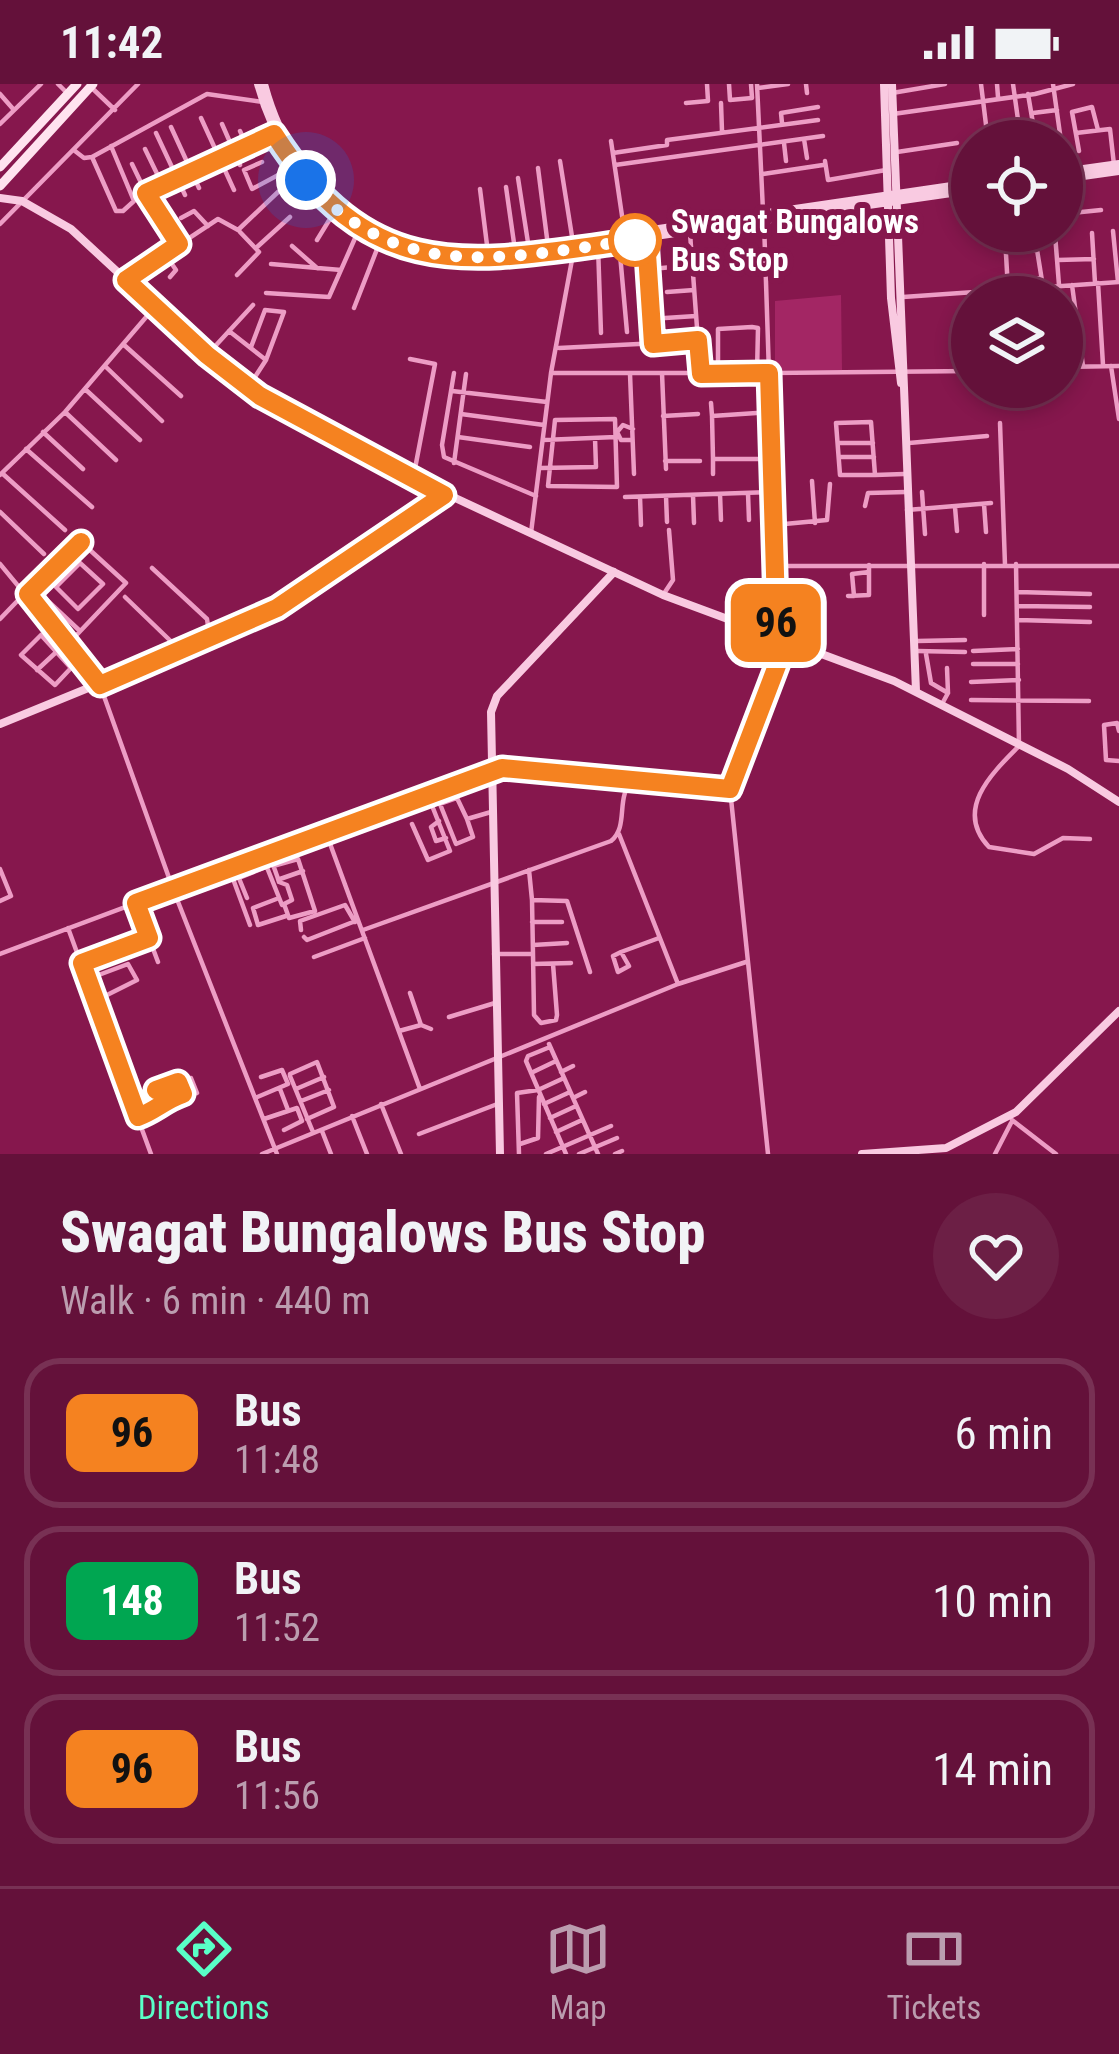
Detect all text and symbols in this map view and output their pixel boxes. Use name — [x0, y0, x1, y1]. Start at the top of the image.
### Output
text: 11:42 — [60, 16, 163, 69]
map controls — [951, 120, 1083, 408]
button: locate — [951, 120, 1083, 252]
your location — [276, 150, 336, 210]
place label: Swagat Bungalows Bus Stop — [671, 202, 919, 279]
marker: Swagat Bungalows Bus Stop — [610, 215, 660, 265]
button: layers — [951, 276, 1083, 408]
line badge: 96 — [722, 584, 830, 662]
text: 96 — [755, 598, 797, 647]
button: heart — [933, 1193, 1059, 1319]
text: Swagat Bungalows Bus Stop — [60, 1199, 705, 1266]
text: Walk · 6 min · 440 m — [60, 1278, 371, 1324]
text: Bus — [234, 1384, 302, 1437]
text: 6 min — [954, 1407, 1053, 1460]
text: 96 — [111, 1408, 153, 1457]
text: 11:48 — [234, 1437, 320, 1483]
text: Bus — [234, 1552, 302, 1605]
text: 10 min — [932, 1575, 1053, 1628]
text: 148 — [100, 1576, 164, 1625]
text: 11:52 — [234, 1605, 320, 1651]
text: Bus — [234, 1720, 302, 1773]
text: 14 min — [932, 1743, 1053, 1796]
text: 96 — [111, 1744, 153, 1793]
text: 11:56 — [234, 1773, 320, 1819]
tab: Directions — [138, 1916, 270, 2027]
tab: Map — [545, 1916, 611, 2027]
tab: Tickets — [886, 1916, 981, 2027]

